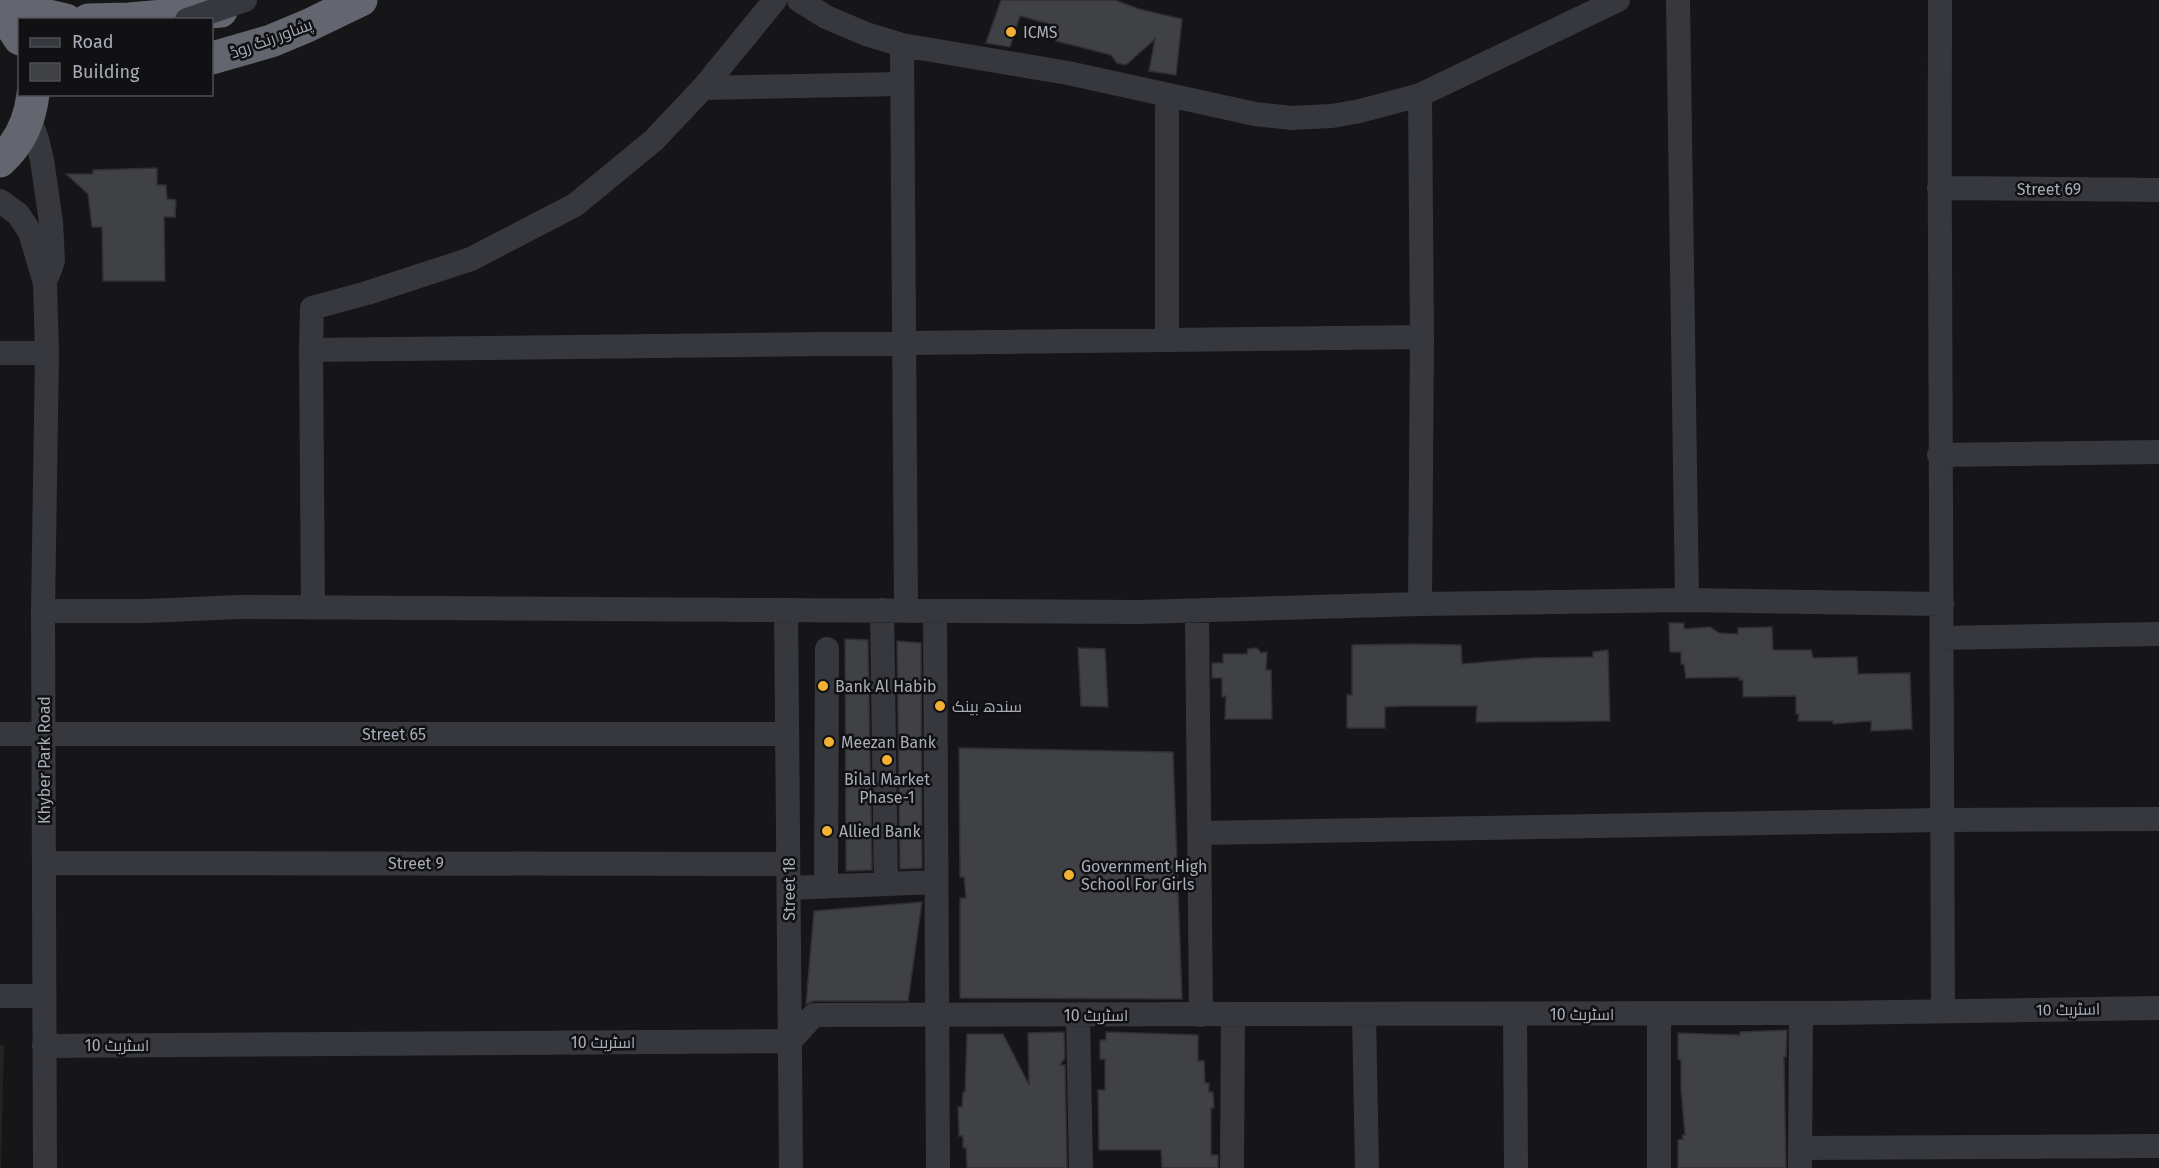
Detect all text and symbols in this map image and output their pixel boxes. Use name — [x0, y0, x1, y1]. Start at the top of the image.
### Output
street label: پشاور رنگ روڈ — [227, 15, 316, 64]
legend — [18, 18, 213, 96]
place label: ICMS — [1023, 23, 1058, 42]
marker: ICMS — [1004, 25, 1018, 39]
text: Road — [72, 31, 114, 53]
text: Building — [72, 61, 140, 83]
street label: Street 69 — [2017, 180, 2081, 199]
place label: Bank Al Habib — [835, 677, 936, 696]
marker: Bank Al Habib — [816, 679, 830, 693]
street label: Khyber Park Road — [35, 696, 54, 824]
place label: سندھ بینک — [952, 697, 1022, 716]
marker: سندھ بینک — [933, 699, 947, 713]
street label: Street 65 — [362, 725, 426, 744]
place label: Meezan Bank — [841, 733, 937, 752]
marker: Meezan Bank — [822, 735, 836, 749]
marker: Bilal Market Phase-1 — [880, 753, 894, 767]
place label: Bilal Market Phase-1 — [844, 770, 930, 807]
place label: Allied Bank — [839, 822, 921, 841]
marker: Allied Bank — [820, 824, 834, 838]
street label: Street 9 — [388, 854, 444, 873]
street label: Street 18 — [780, 857, 799, 921]
place label: Government High School For Girls — [1081, 857, 1207, 894]
marker: Government High School For Girls — [1062, 868, 1076, 882]
street label: اسٹریٹ 10 — [2036, 999, 2100, 1020]
street label: اسٹریٹ 10 — [1550, 1005, 1614, 1024]
street label: اسٹریٹ 10 — [1064, 1006, 1128, 1025]
street label: اسٹریٹ 10 — [571, 1033, 635, 1052]
street label: اسٹریٹ 10 — [85, 1036, 149, 1055]

